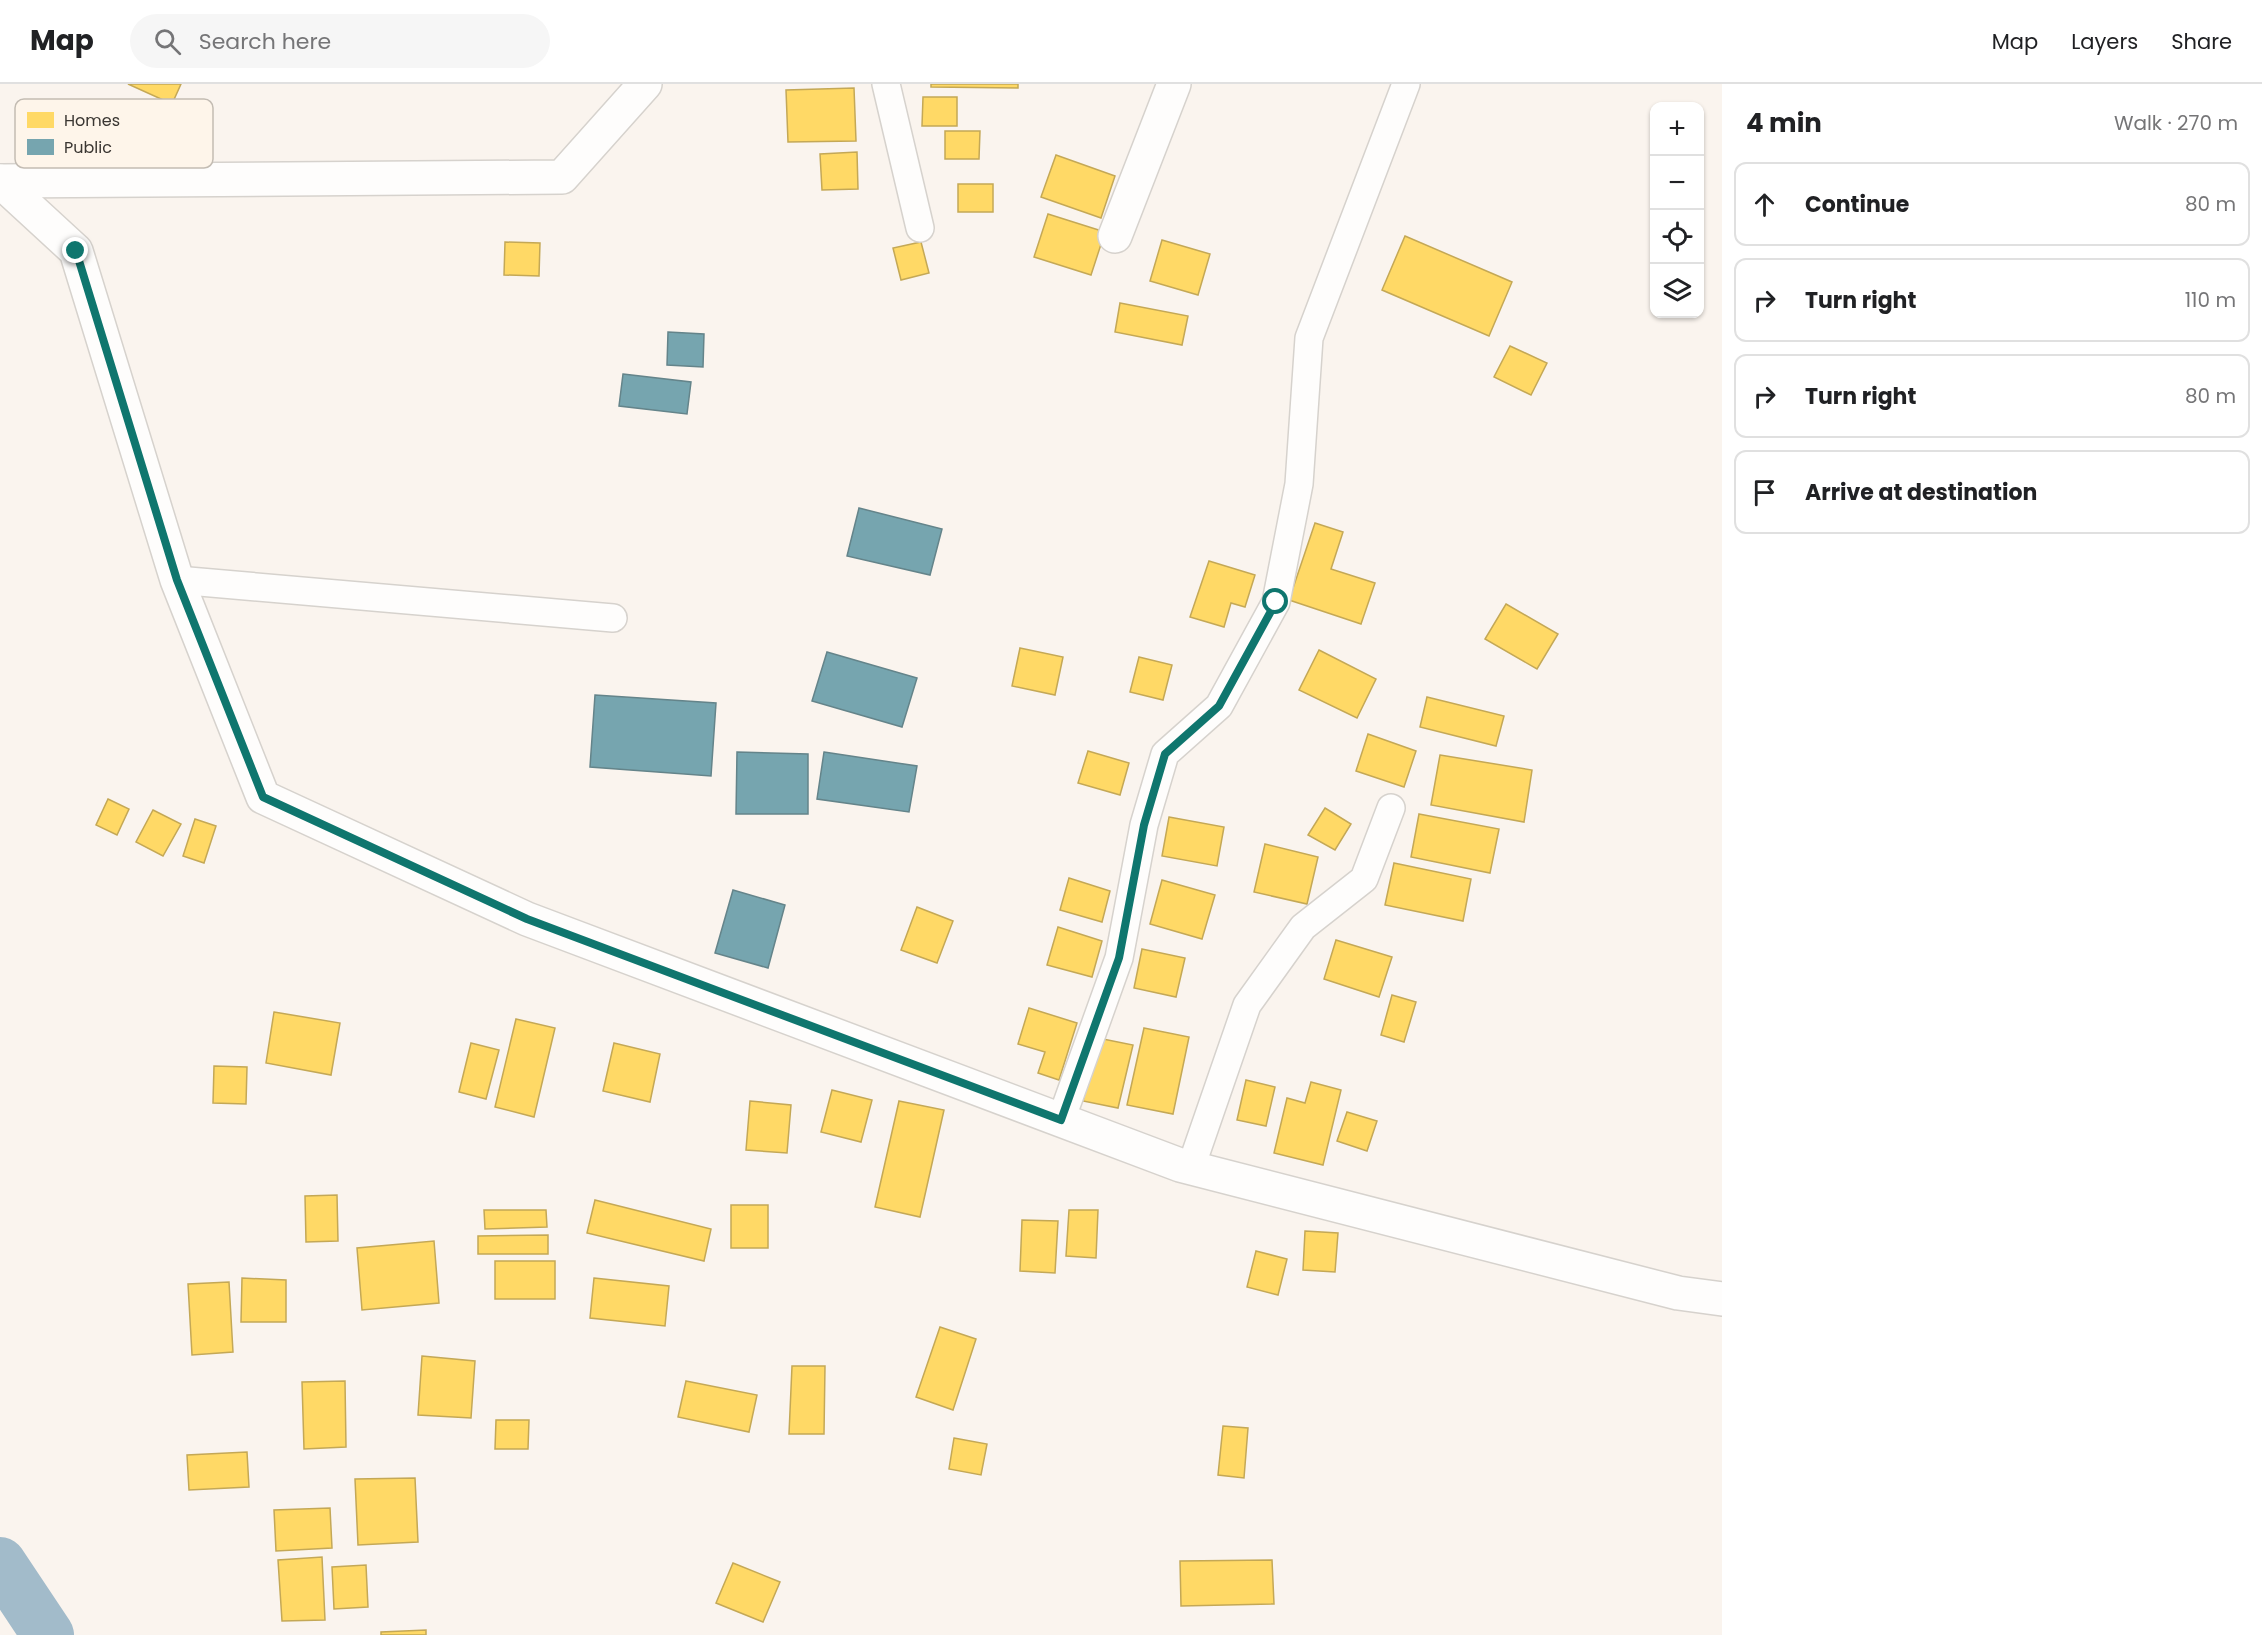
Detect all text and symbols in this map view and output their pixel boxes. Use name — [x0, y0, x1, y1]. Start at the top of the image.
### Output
search box — [130, 14, 550, 68]
text: Map — [30, 21, 94, 60]
icon: search — [151, 25, 184, 58]
text: Search here — [199, 26, 331, 57]
text: Map — [1992, 27, 2038, 56]
text: Layers — [2071, 27, 2138, 56]
text: Share — [2171, 27, 2232, 56]
legend — [15, 99, 213, 168]
map controls — [1650, 102, 1704, 318]
button: + — [1650, 102, 1704, 156]
text: 4 min — [1746, 105, 1822, 141]
text: Homes — [64, 109, 120, 132]
text: Walk · 270 m — [2114, 109, 2238, 137]
text: Public — [64, 136, 112, 159]
button: − — [1650, 156, 1704, 210]
icon: ahead — [1748, 188, 1781, 221]
text: Continue — [1805, 189, 1909, 220]
text: 80 m — [2185, 190, 2236, 218]
button: locate — [1650, 210, 1704, 264]
route end — [62, 237, 88, 263]
button: layers — [1650, 264, 1704, 318]
icon: right — [1748, 284, 1781, 317]
text: Turn right — [1805, 285, 1916, 316]
text: 110 m — [2185, 286, 2236, 314]
icon: right — [1748, 380, 1781, 413]
text: Turn right — [1805, 381, 1916, 412]
text: 80 m — [2185, 382, 2236, 410]
icon: arrive — [1748, 476, 1781, 509]
text: Arrive at destination — [1805, 477, 2037, 508]
route start — [1262, 588, 1288, 614]

